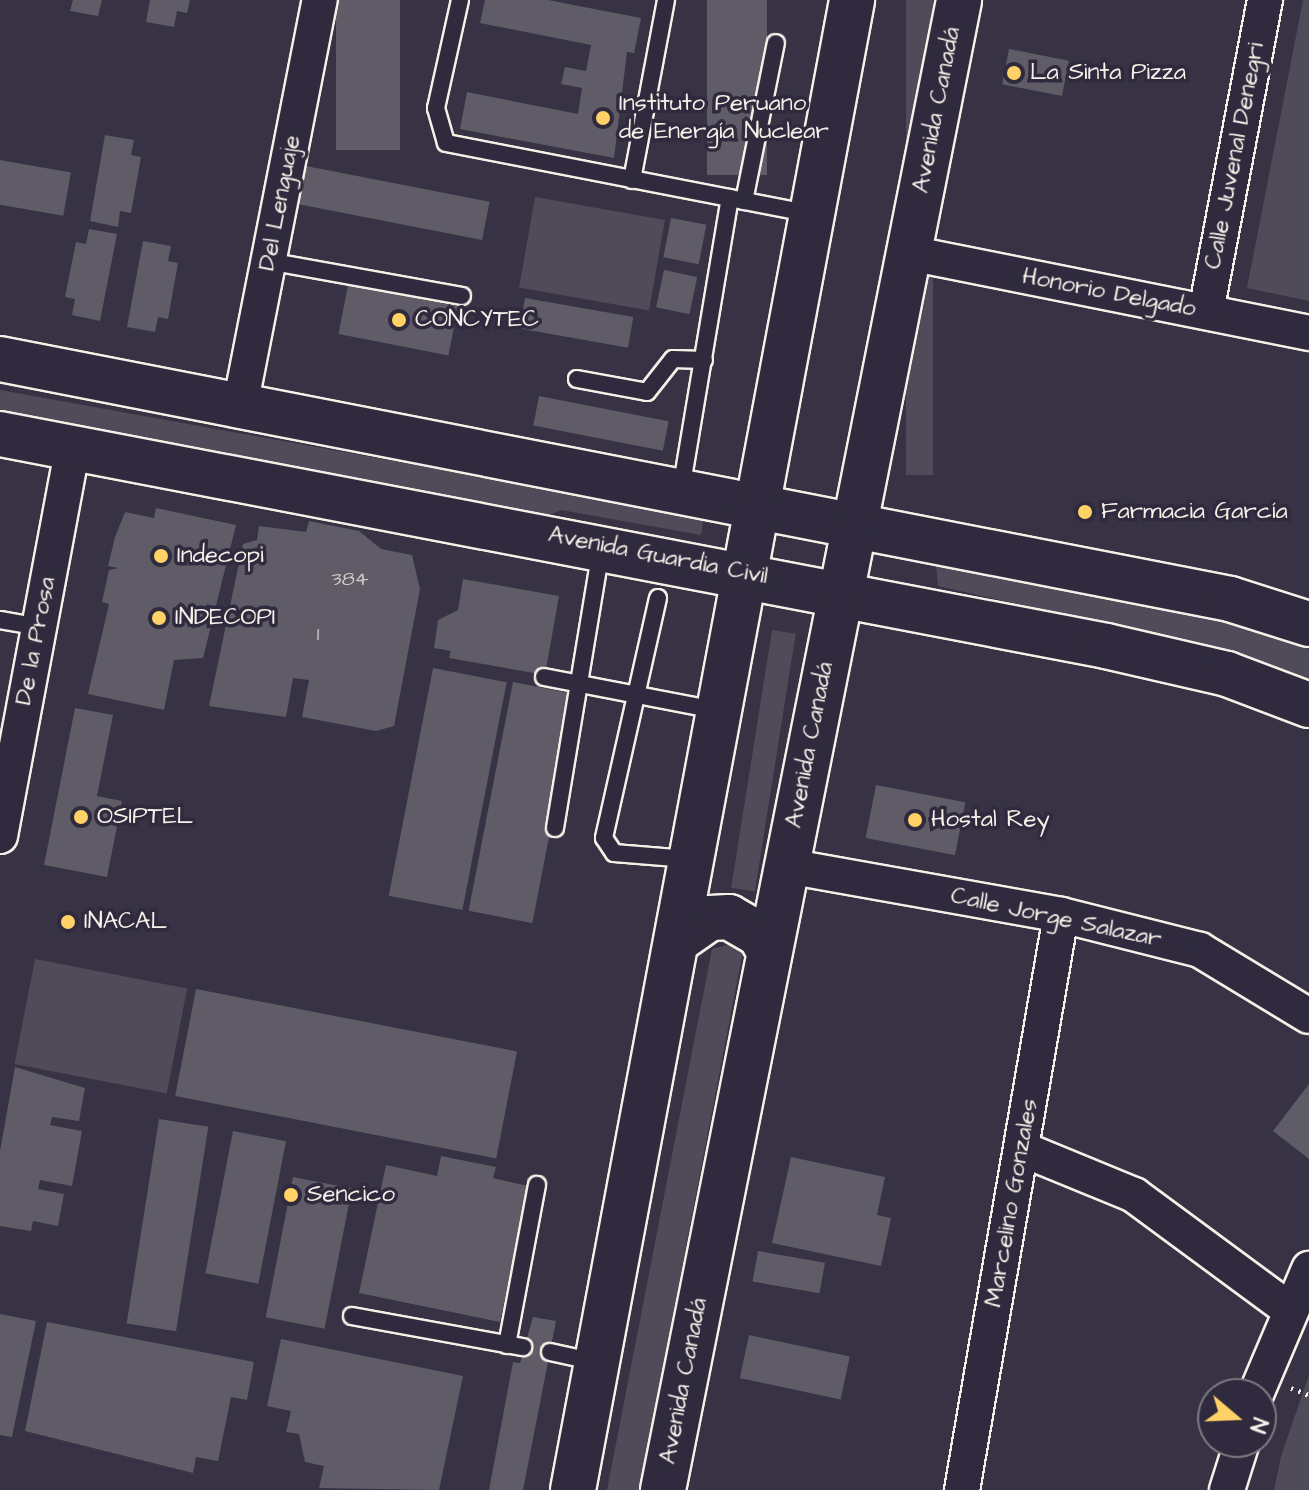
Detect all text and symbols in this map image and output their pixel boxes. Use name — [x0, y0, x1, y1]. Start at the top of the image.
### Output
street label: Avenida Canadá — [907, 25, 967, 195]
street label: Calle Juvenal Denegri — [1199, 40, 1271, 272]
place label: La Sinta Pizza — [1030, 59, 1186, 87]
marker: La Sinta Pizza — [1005, 64, 1023, 82]
place label: Instituto Peruano de Energía Nuclear — [619, 90, 829, 146]
marker: Instituto Peruano de Energía Nuclear — [594, 109, 612, 127]
street label: Del Lenguaje — [253, 133, 307, 273]
street label: Honorio Delgado — [1020, 262, 1198, 324]
place label: CONCYTEC — [415, 306, 539, 334]
marker: CONCYTEC — [390, 311, 408, 329]
place label: Farmacia García — [1101, 498, 1288, 526]
marker: Farmacia García — [1076, 503, 1094, 521]
street label: Avenida Guardia Civil — [546, 521, 770, 591]
place label: Indecopi — [177, 542, 264, 570]
marker: Indecopi — [152, 547, 170, 565]
house number: 384 — [332, 567, 368, 591]
street label: De la Prosa — [9, 574, 63, 708]
place label: INDECOPI — [175, 604, 275, 632]
marker: INDECOPI — [150, 609, 168, 627]
house number: 1 — [317, 622, 319, 646]
street label: Avenida Canadá — [780, 660, 840, 830]
place label: OSIPTEL — [97, 803, 193, 831]
place label: Hostal Rey — [931, 806, 1050, 834]
marker: OSIPTEL — [72, 808, 90, 826]
marker: Hostal Rey — [906, 811, 924, 829]
street label: Calle Jorge Salazar — [948, 882, 1164, 954]
place label: INACAL — [84, 908, 167, 936]
marker: INACAL — [59, 913, 77, 931]
street label: Marcelino Gonzales — [979, 1097, 1045, 1309]
place label: Sencico — [307, 1181, 395, 1209]
marker: Sencico — [282, 1186, 300, 1204]
street label: Avenida Canadá — [654, 1296, 714, 1466]
north arrow — [1197, 1378, 1277, 1458]
text: N — [1241, 1414, 1275, 1437]

